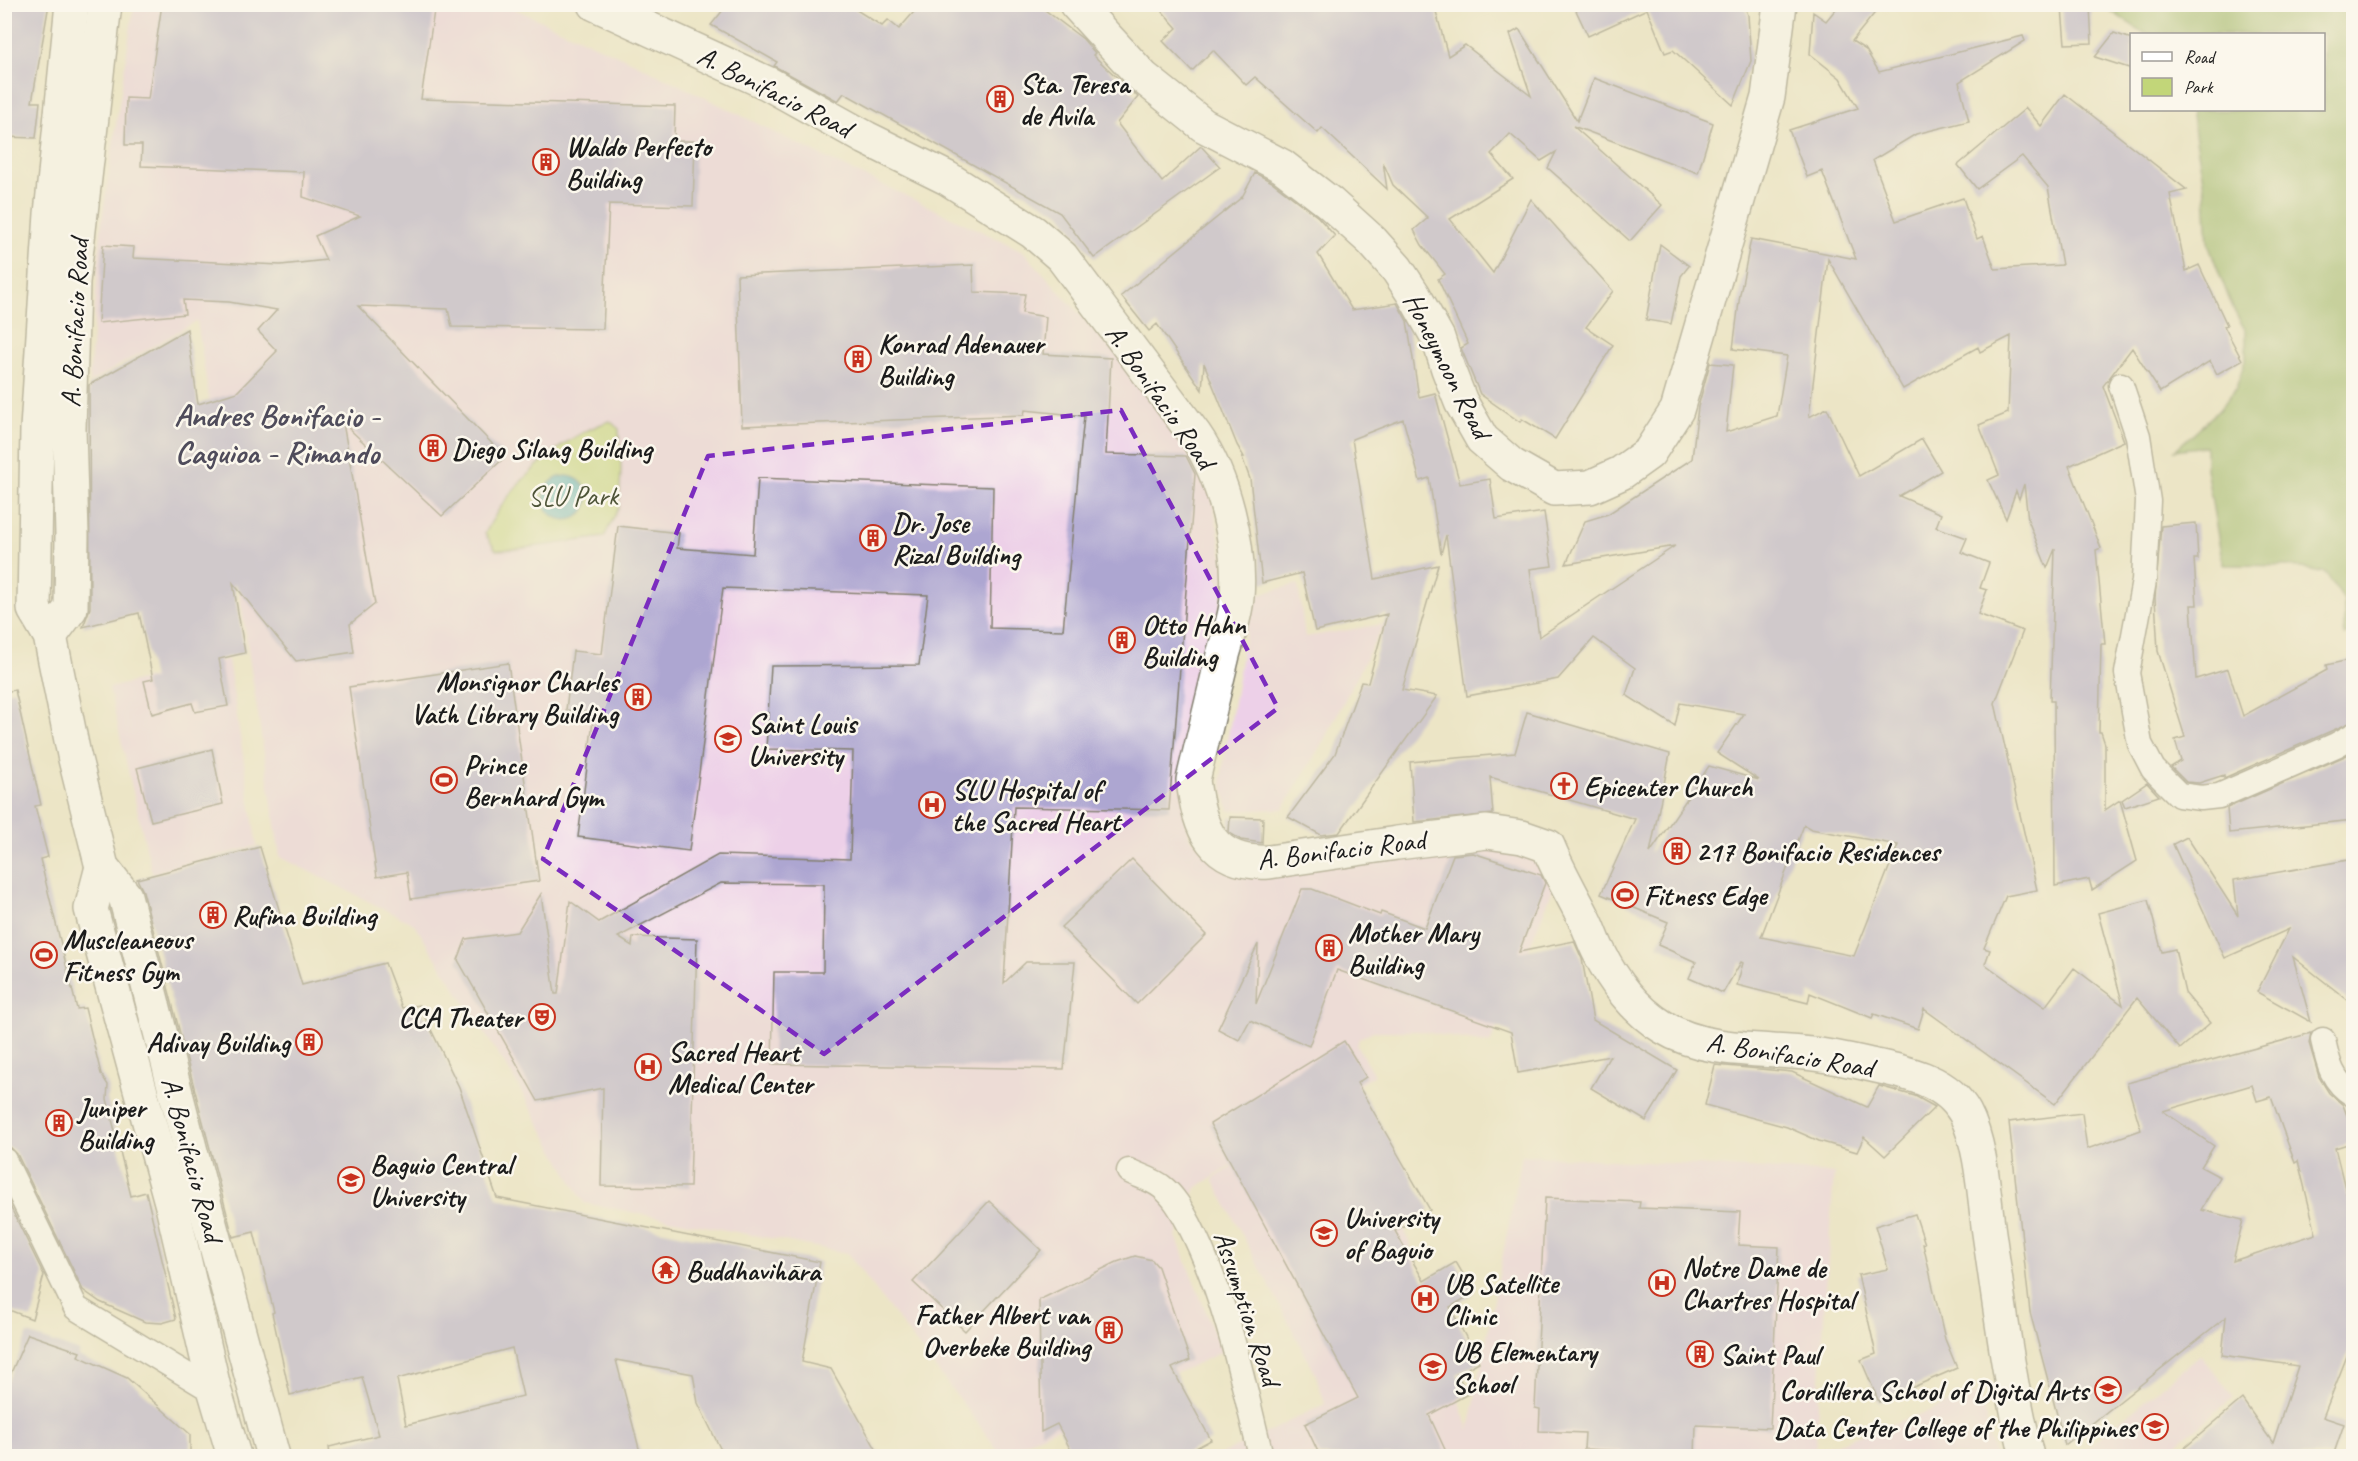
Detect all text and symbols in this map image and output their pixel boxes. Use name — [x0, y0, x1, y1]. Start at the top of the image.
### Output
legend — [2130, 33, 2325, 111]
street label: A. Bonifacio Road — [692, 38, 861, 147]
text: Road — [2184, 46, 2217, 68]
place label: Sta. Teresa de Avila — [1020, 66, 1131, 133]
text: Park — [2184, 76, 2214, 98]
building icon: Sta. Teresa de Avila — [985, 84, 1015, 114]
place label: Waldo Perfecto Building — [566, 129, 714, 196]
building icon: Waldo Perfecto Building — [531, 147, 561, 177]
street label: A. Bonifacio Road — [53, 234, 97, 408]
street label: Honeymoon Road — [1396, 287, 1501, 447]
street label: A. Bonifacio Road — [1098, 317, 1226, 479]
place label: Konrad Adenauer Building — [878, 326, 1046, 393]
building icon: Konrad Adenauer Building — [843, 344, 873, 374]
district label: Andres Bonifacio - Caguioa - Rimando — [174, 395, 381, 473]
place label: Diego Silang Building — [452, 431, 655, 466]
building icon: Diego Silang Building — [418, 433, 448, 463]
park label: SLU Park — [528, 478, 620, 513]
place label: Dr. Jose Rizal Building — [892, 505, 1023, 572]
building icon: Dr. Jose Rizal Building — [858, 523, 888, 553]
place label: Otto Hahn Building — [1142, 607, 1247, 674]
building icon: Otto Hahn Building — [1107, 625, 1137, 655]
place label: Monsignor Charles Vath Library Building — [411, 664, 621, 731]
building icon: Monsignor Charles Vath Library Building — [623, 682, 653, 712]
place label: Saint Louis University — [748, 706, 859, 773]
school or university icon: Saint Louis University — [713, 724, 743, 754]
place label: Prince Bernhard Gym — [464, 747, 606, 814]
sports icon: Prince Bernhard Gym — [429, 765, 459, 795]
place label: Epicenter Church — [1584, 769, 1754, 804]
church icon: Epicenter Church — [1549, 771, 1579, 801]
place label: SLU Hospital of the Sacred Heart — [952, 772, 1123, 839]
hospital icon: SLU Hospital of the Sacred Heart — [917, 790, 947, 820]
street label: A. Bonifacio Road — [1255, 821, 1431, 877]
place label: 217 Bonifacio Residences — [1696, 834, 1942, 869]
building icon: 217 Bonifacio Residences — [1662, 836, 1692, 866]
place label: Fitness Edge — [1644, 878, 1769, 913]
sports icon: Fitness Edge — [1610, 880, 1640, 910]
place label: Rufina Building — [232, 898, 379, 933]
building icon: Rufina Building — [198, 900, 228, 930]
place label: Mother Mary Building — [1348, 915, 1481, 982]
place label: Muscleaneous Fitness Gym — [63, 922, 195, 990]
building icon: Mother Mary Building — [1314, 933, 1344, 963]
sports icon: Muscleaneous Fitness Gym — [29, 940, 59, 970]
place label: CCA Theater — [398, 1000, 525, 1035]
theatre icon: CCA Theater — [527, 1002, 557, 1032]
street label: A. Bonifacio Road — [1704, 1024, 1880, 1086]
place label: Adivay Building — [147, 1025, 292, 1060]
building icon: Adivay Building — [294, 1027, 324, 1057]
place label: Sacred Heart Medical Center — [668, 1034, 815, 1101]
hospital icon: Sacred Heart Medical Center — [633, 1052, 663, 1082]
street label: A. Bonifacio Road — [154, 1073, 232, 1249]
place label: Juniper Building — [76, 1090, 155, 1157]
building icon: Juniper Building — [44, 1108, 74, 1138]
place label: Baguio Central University — [370, 1147, 518, 1214]
school or university icon: Baguio Central University — [336, 1165, 366, 1195]
place label: University of Baguio — [1344, 1200, 1442, 1267]
school or university icon: University of Baguio — [1309, 1218, 1339, 1248]
street label: Assumption Road — [1206, 1227, 1290, 1394]
place label: Notre Dame de Chartres Hospital — [1682, 1250, 1859, 1317]
place label: Buddhavihāra — [686, 1253, 823, 1288]
temple icon: Buddhavihāra — [651, 1255, 681, 1285]
place label: UB Satellite Clinic — [1444, 1266, 1561, 1333]
hospital icon: Notre Dame de Chartres Hospital — [1647, 1268, 1677, 1298]
hospital icon: UB Satellite Clinic — [1410, 1284, 1440, 1314]
place label: Father Albert van Overbeke Building — [915, 1297, 1093, 1364]
building icon: Father Albert van Overbeke Building — [1094, 1315, 1124, 1345]
place label: UB Elementary School — [1452, 1334, 1600, 1401]
place label: Saint Paul — [1720, 1337, 1824, 1372]
building icon: Saint Paul — [1685, 1339, 1715, 1369]
school or university icon: UB Elementary School — [1418, 1352, 1448, 1382]
place label: Cordillera School of Digital Arts — [1780, 1373, 2091, 1408]
school or university icon: Cordillera School of Digital Arts — [2093, 1375, 2123, 1405]
place label: Data Center College of the Philippines — [1774, 1410, 2139, 1445]
school or university icon: Data Center College of the Philippines — [2140, 1412, 2170, 1442]

